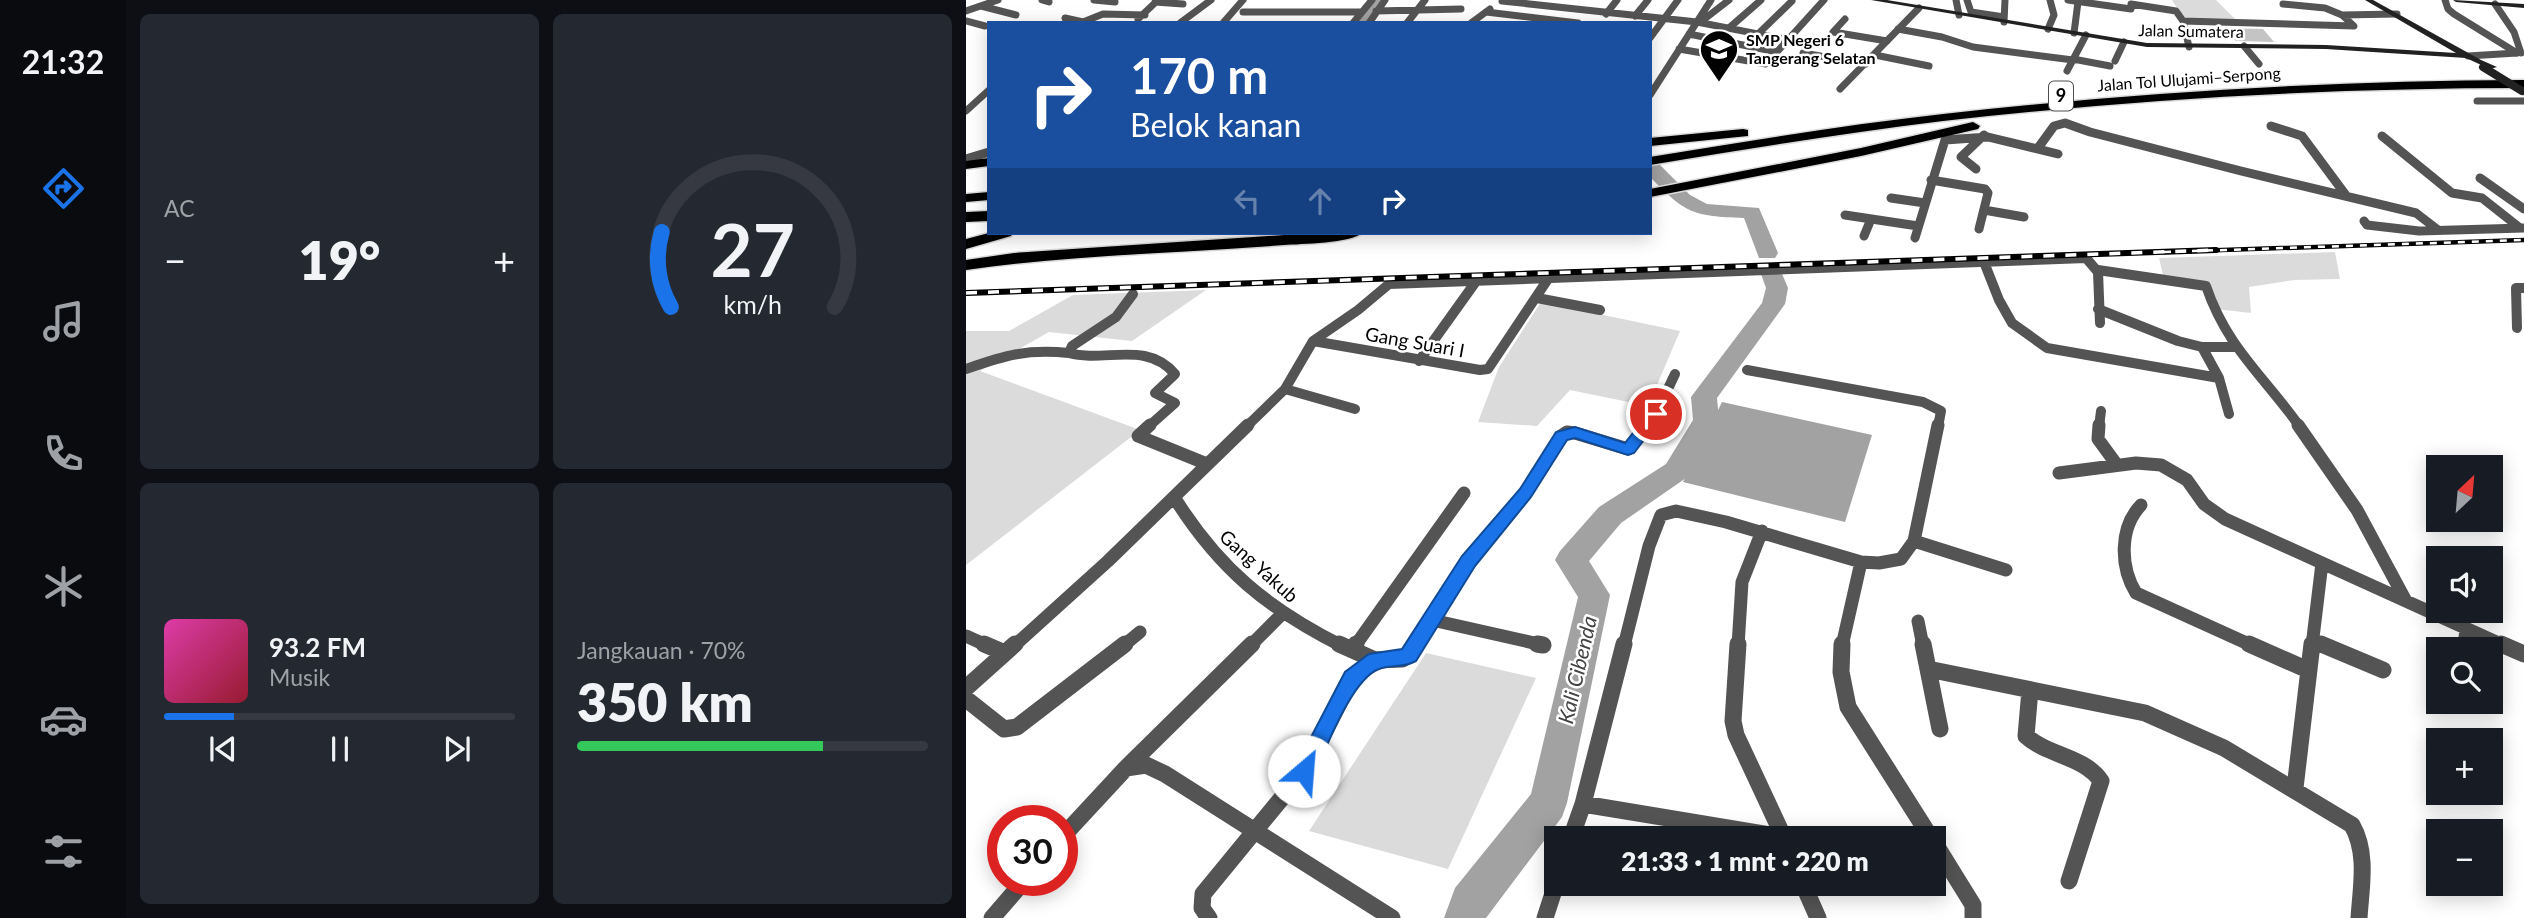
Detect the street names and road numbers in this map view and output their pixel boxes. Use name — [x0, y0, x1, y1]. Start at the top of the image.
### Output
street label: Jalan Sumatera — [2138, 20, 2244, 41]
street label: Jalan Tol Ulujami–Serpong — [2097, 63, 2281, 94]
road number: 9 — [2049, 82, 2073, 110]
street label: Gang Suari I — [1364, 321, 1467, 362]
street label: Gang Yakub — [1215, 524, 1303, 607]

